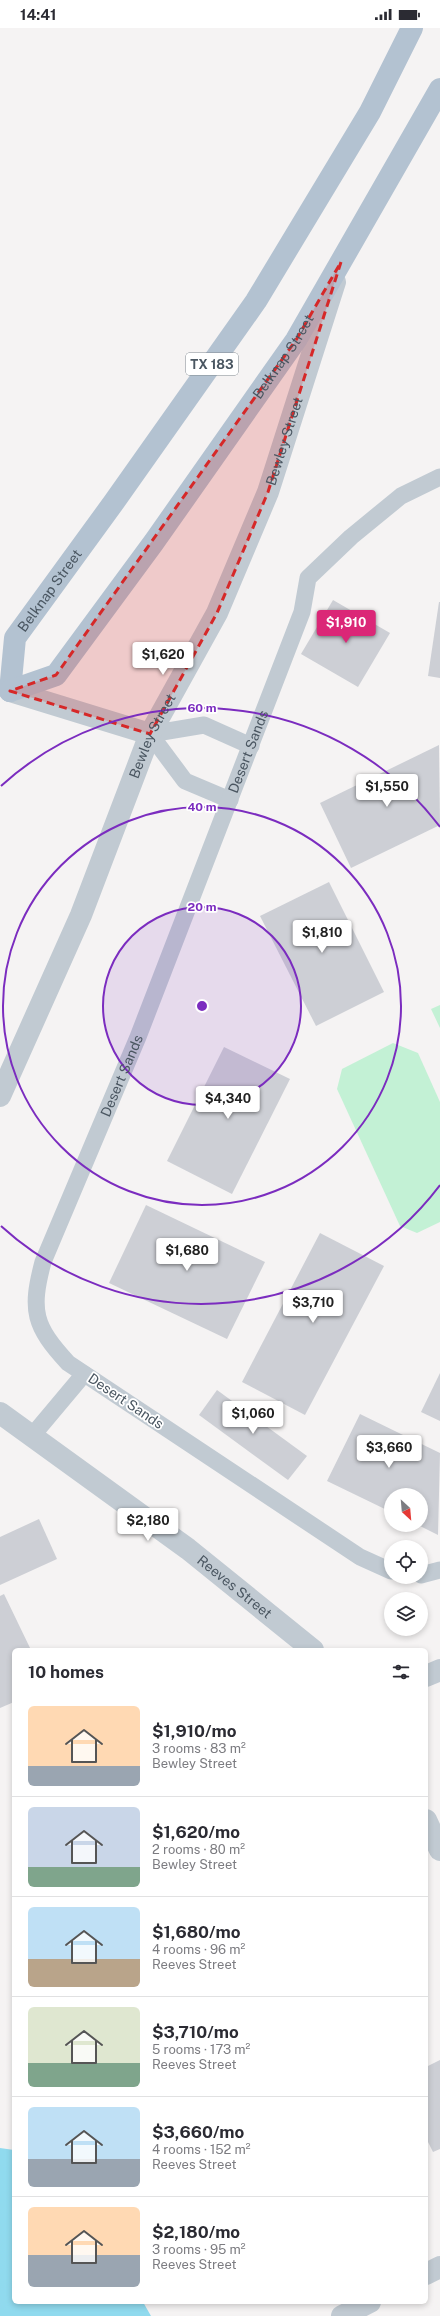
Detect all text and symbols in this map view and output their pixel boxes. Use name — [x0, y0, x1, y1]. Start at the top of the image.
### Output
text: 14:41 — [20, 6, 57, 23]
street label: Belknap Street — [249, 312, 317, 402]
road number: TX 183 — [186, 353, 238, 375]
street label: Bewley Street — [263, 395, 306, 487]
street label: Belknap Street — [14, 546, 85, 635]
pin: $1,910 — [313, 610, 379, 644]
text: $1,910 — [326, 615, 366, 630]
pin: $1,620 — [130, 642, 196, 676]
text: $1,620 — [141, 647, 185, 662]
street label: Bewley Street — [126, 691, 179, 781]
text: 60 m — [187, 701, 217, 715]
street label: Desert Sands — [225, 708, 271, 795]
pin: $1,550 — [354, 774, 420, 808]
text: $1,550 — [365, 779, 409, 794]
text: 40 m — [187, 800, 217, 814]
text: 20 m — [188, 900, 217, 914]
pin: $1,810 — [289, 920, 355, 954]
text: $1,810 — [302, 925, 342, 940]
centre of rings — [195, 999, 209, 1013]
street label: Desert Sands — [97, 1032, 146, 1119]
pin: $4,340 — [195, 1086, 261, 1120]
text: $4,340 — [205, 1091, 251, 1106]
pin: $1,680 — [154, 1238, 220, 1272]
text: $1,680 — [165, 1243, 209, 1258]
pin: $3,710 — [280, 1290, 346, 1324]
text: $3,710 — [292, 1295, 334, 1310]
street label: Desert Sands — [85, 1370, 167, 1432]
pin: $1,060 — [220, 1401, 286, 1435]
text: $1,060 — [231, 1406, 275, 1421]
pin: $3,660 — [356, 1435, 422, 1469]
text: $3,660 — [366, 1440, 412, 1455]
north arrow — [384, 1488, 428, 1532]
map controls — [384, 1488, 428, 1636]
pin: $2,180 — [115, 1508, 181, 1542]
text: $2,180 — [126, 1513, 170, 1528]
button: locate — [384, 1540, 428, 1584]
street label: Reeves Street — [194, 1552, 275, 1622]
button: layers — [384, 1592, 428, 1636]
icon: filters — [390, 1661, 412, 1683]
text: 10 homes — [28, 1662, 104, 1682]
text: $1,910/mo — [152, 1721, 236, 1741]
icon: home — [60, 1722, 108, 1770]
text: 3 rooms · 83 m² — [152, 1741, 246, 1756]
text: Bewley Street — [152, 1756, 237, 1771]
text: $1,620/mo — [152, 1822, 240, 1842]
icon: home — [60, 1823, 108, 1871]
text: 2 rooms · 80 m² — [152, 1842, 245, 1857]
text: Bewley Street — [152, 1857, 237, 1872]
text: $1,680/mo — [152, 1922, 241, 1942]
icon: home — [60, 1923, 108, 1971]
text: 4 rooms · 96 m² — [152, 1942, 245, 1957]
text: Reeves Street — [152, 1957, 237, 1972]
text: $3,710/mo — [152, 2022, 239, 2042]
icon: home — [60, 2023, 108, 2071]
text: 5 rooms · 173 m² — [152, 2042, 250, 2057]
text: Reeves Street — [152, 2057, 237, 2072]
text: $3,660/mo — [152, 2122, 244, 2142]
icon: home — [60, 2123, 108, 2171]
text: 4 rooms · 152 m² — [152, 2142, 250, 2157]
text: Reeves Street — [152, 2157, 237, 2172]
text: $2,180/mo — [152, 2222, 240, 2242]
icon: home — [60, 2223, 108, 2271]
text: 3 rooms · 95 m² — [152, 2242, 246, 2257]
text: Reeves Street — [152, 2257, 237, 2272]

